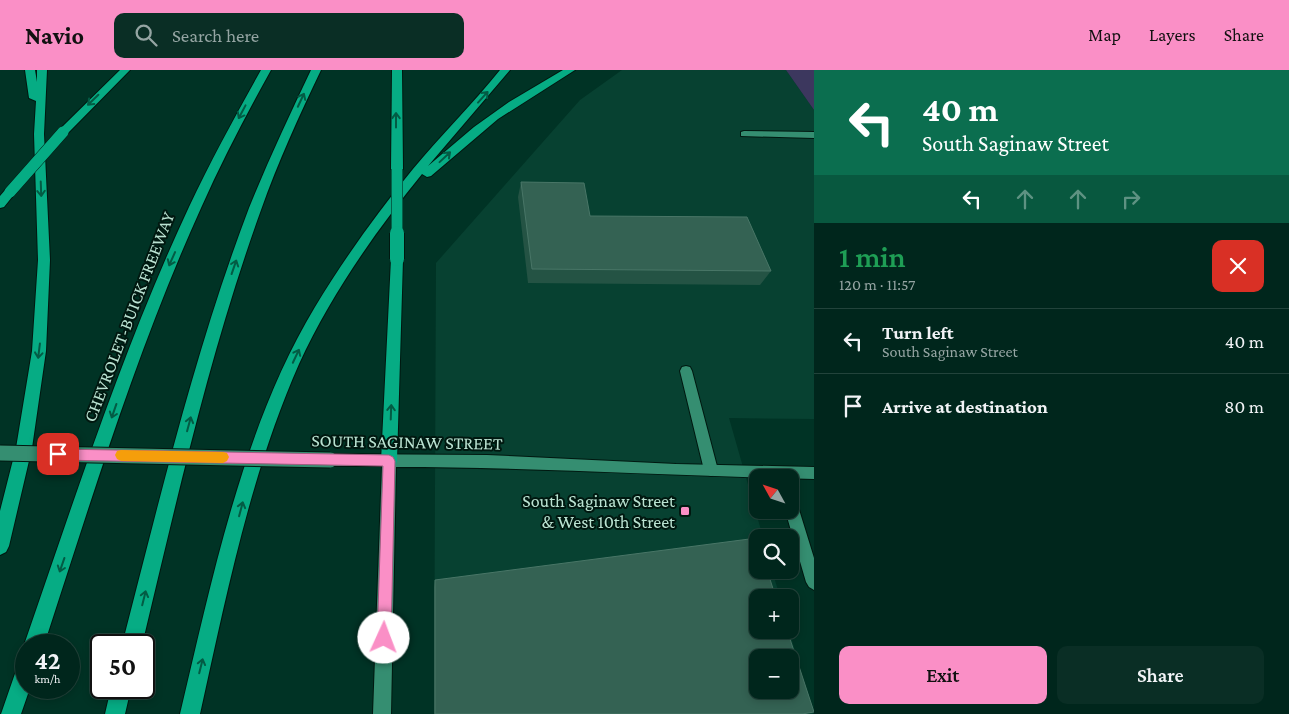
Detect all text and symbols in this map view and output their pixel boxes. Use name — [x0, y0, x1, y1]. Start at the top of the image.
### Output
search box — [114, 13, 464, 58]
icon: search — [132, 21, 160, 49]
text: Navio — [25, 22, 84, 49]
text: Search here — [172, 25, 259, 46]
text: Map — [1088, 25, 1121, 45]
text: Layers — [1149, 25, 1196, 45]
text: Share — [1224, 25, 1264, 45]
one-way arrow — [477, 90, 489, 103]
icon: left — [839, 90, 904, 155]
text: 40 m — [922, 90, 999, 129]
one-way arrow — [296, 93, 306, 108]
one-way arrow — [87, 94, 100, 106]
one-way arrow — [237, 105, 247, 120]
one-way arrow — [391, 112, 401, 128]
text: South Saginaw Street — [922, 131, 1109, 156]
one-way arrow — [438, 151, 451, 163]
one-way arrow — [37, 180, 46, 196]
icon: left — [958, 185, 986, 213]
icon: ahead — [1011, 185, 1039, 213]
icon: ahead — [1064, 185, 1092, 213]
icon: right — [1117, 185, 1145, 213]
street label: CHEVROLET-BUICK FREEWAY — [80, 209, 178, 425]
text: 1 min — [839, 240, 906, 273]
button: close — [1212, 240, 1264, 292]
one-way arrow — [167, 251, 177, 266]
one-way arrow — [230, 260, 239, 276]
text: 120 m · 11:57 — [839, 276, 915, 293]
text: Turn left — [882, 322, 954, 343]
icon: left — [839, 327, 867, 355]
text: 40 m — [1225, 331, 1264, 352]
one-way arrow — [34, 343, 44, 359]
text: South Saginaw Street — [882, 343, 1018, 360]
one-way arrow — [292, 349, 302, 364]
icon: arrive — [839, 392, 867, 420]
text: Arrive at destination — [882, 396, 1048, 417]
text: 80 m — [1224, 396, 1264, 417]
one-way arrow — [109, 403, 119, 419]
one-way arrow — [386, 404, 395, 420]
one-way arrow — [185, 416, 195, 432]
street label: SOUTH SAGINAW STREET — [311, 430, 503, 454]
pin — [37, 433, 79, 475]
icon: arrive — [44, 440, 72, 468]
north arrow — [749, 469, 799, 519]
map controls — [749, 469, 799, 699]
place label: South Saginaw Street & West 10th Street — [522, 491, 676, 532]
one-way arrow — [237, 501, 247, 517]
marker: South Saginaw Street & West 10th Street — [679, 505, 691, 517]
button: search — [749, 529, 799, 579]
one-way arrow — [56, 556, 66, 572]
button: + — [749, 589, 799, 639]
one-way arrow — [140, 590, 149, 606]
position arrow — [357, 611, 409, 663]
speed limit sign: 50 — [90, 634, 155, 699]
button: Exit — [839, 646, 1047, 704]
button: Share — [1057, 646, 1264, 704]
text: 42 — [35, 647, 60, 674]
button: − — [749, 649, 799, 699]
one-way arrow — [197, 659, 206, 675]
text: km/h — [35, 672, 60, 686]

